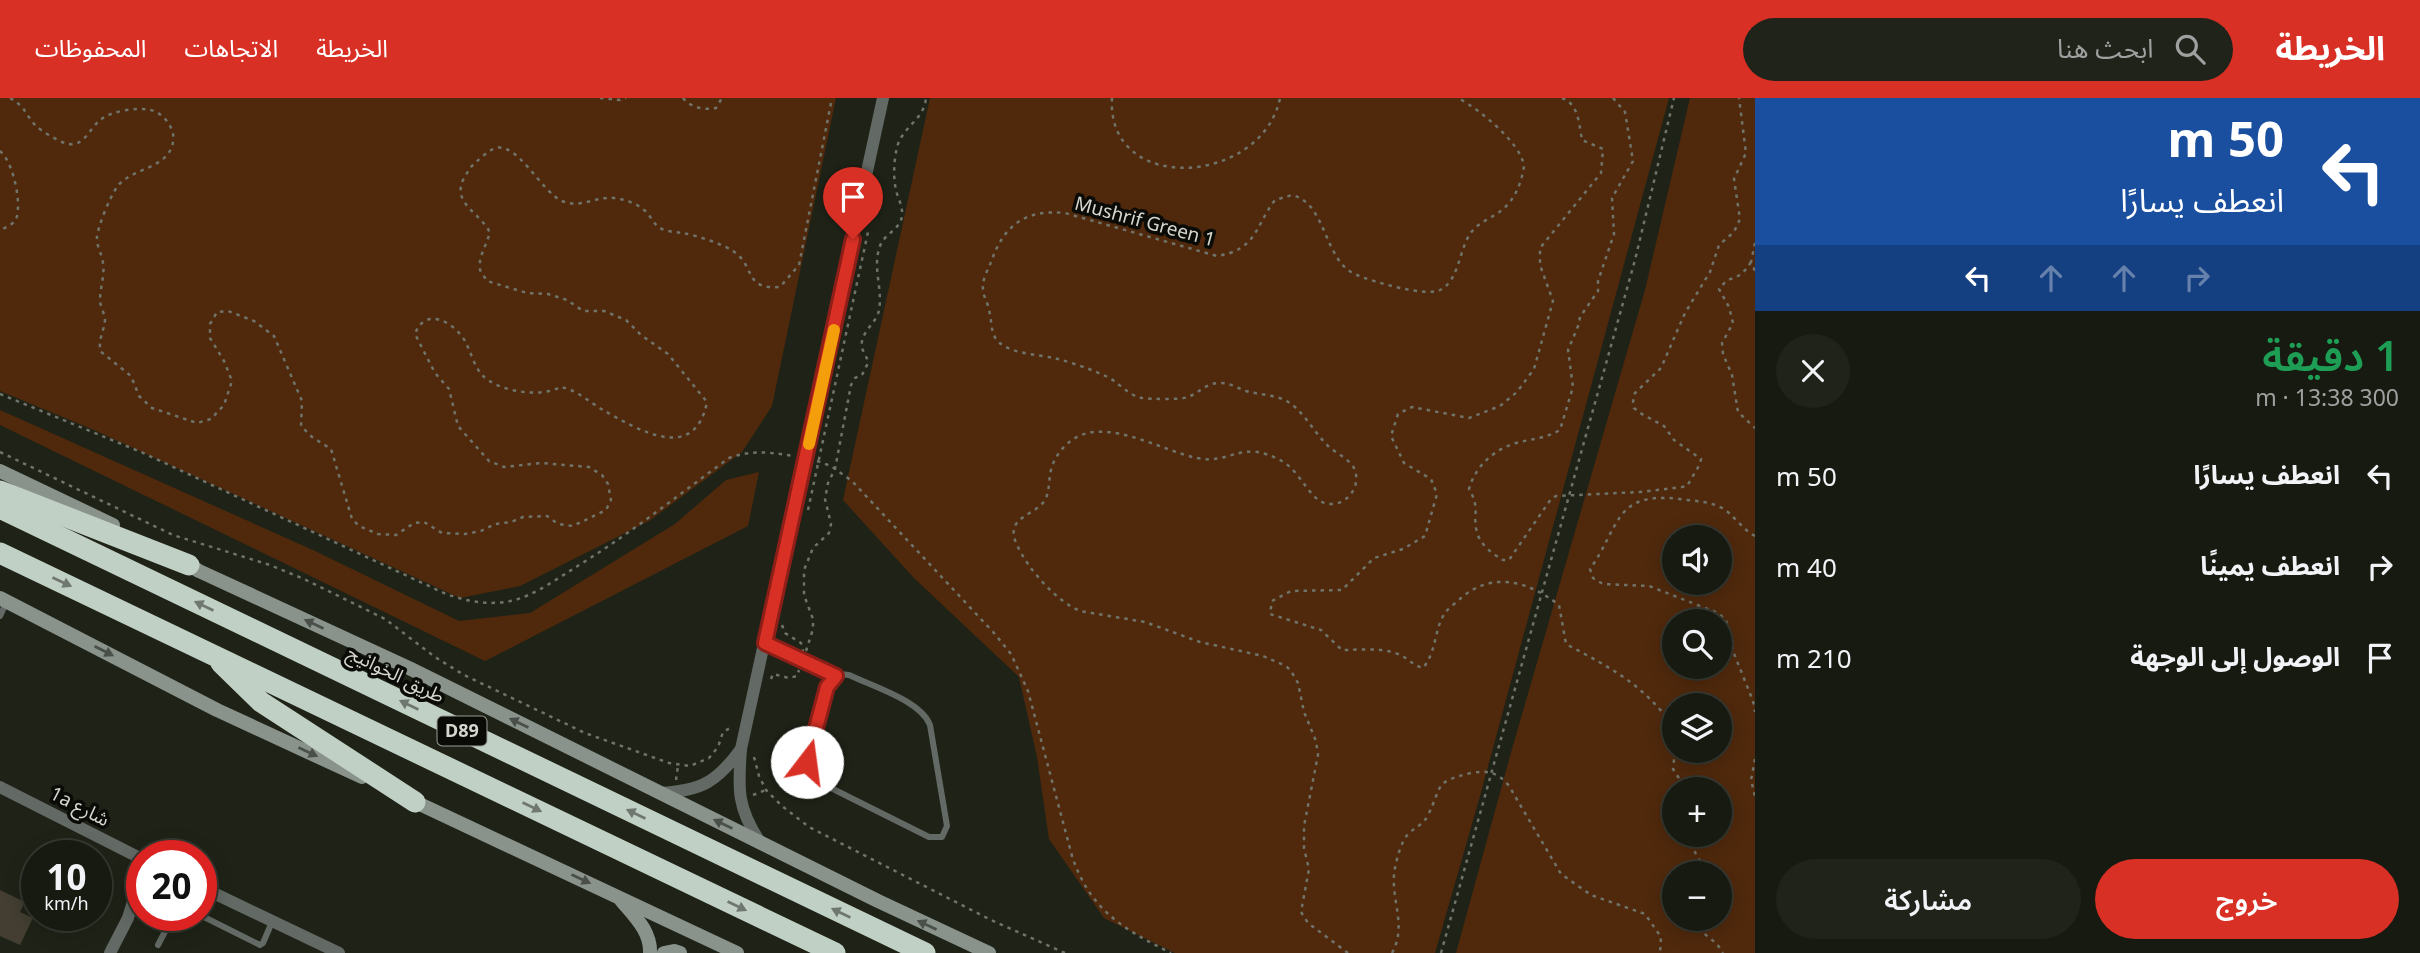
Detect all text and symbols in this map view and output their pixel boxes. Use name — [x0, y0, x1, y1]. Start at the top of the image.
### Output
search box — [1743, 18, 2233, 81]
text: الخريطة — [2275, 25, 2385, 70]
text: ابحث هنا — [2057, 30, 2153, 66]
icon: search — [2171, 30, 2209, 68]
text: المحفوظات — [35, 31, 146, 64]
text: الاتجاهات — [184, 31, 278, 64]
text: الخريطة — [316, 31, 388, 64]
text: 50 m — [2167, 105, 2284, 171]
icon: left — [2308, 126, 2399, 217]
pin — [823, 167, 883, 239]
icon: arrive — [834, 178, 872, 216]
text: انعطف يسارًا — [2120, 178, 2284, 221]
street label: Mushrif Green 1 — [1072, 190, 1218, 252]
icon: left — [1959, 259, 1997, 297]
icon: ahead — [2032, 259, 2070, 297]
icon: ahead — [2105, 259, 2143, 297]
icon: right — [2178, 259, 2216, 297]
text: 1 دقيقة — [2262, 326, 2399, 383]
button: close — [1776, 334, 1850, 408]
text: 300 m · 13:38 — [2255, 381, 2399, 413]
text: انعطف يسارًا — [2194, 456, 2340, 492]
icon: left — [2361, 457, 2399, 495]
text: 50 m — [1776, 458, 1837, 494]
map controls — [1662, 525, 1732, 931]
button: sound — [1662, 525, 1732, 595]
text: انعطف يمينًا — [2200, 547, 2340, 583]
icon: right — [2361, 548, 2399, 586]
text: 40 m — [1776, 549, 1837, 585]
one-way arrow — [52, 576, 72, 588]
one-way arrow — [194, 601, 214, 612]
button: search — [1662, 609, 1732, 679]
one-way arrow — [304, 618, 324, 630]
text: الوصول إلى الوجهة — [2130, 638, 2340, 674]
street label: طريق الخوانيج — [342, 639, 449, 711]
icon: arrive — [2361, 639, 2399, 677]
text: 210 m — [1776, 640, 1852, 676]
one-way arrow — [94, 646, 114, 657]
button: layers — [1662, 693, 1732, 763]
one-way arrow — [399, 699, 419, 711]
road number: D89 — [438, 716, 486, 746]
one-way arrow — [509, 718, 529, 729]
position arrow — [770, 725, 844, 799]
one-way arrow — [298, 746, 318, 758]
button: + — [1662, 777, 1732, 847]
street label: 1a شارع — [45, 780, 114, 833]
one-way arrow — [522, 801, 542, 813]
one-way arrow — [626, 809, 646, 820]
one-way arrow — [713, 819, 733, 830]
speed limit sign: 20 — [126, 840, 217, 931]
text: 10 — [46, 853, 87, 900]
button: مشاركة — [1776, 859, 2081, 939]
button: خروج — [2095, 859, 2399, 939]
button: − — [1662, 861, 1732, 931]
one-way arrow — [571, 874, 591, 885]
text: km/h — [44, 891, 89, 915]
one-way arrow — [727, 900, 747, 912]
one-way arrow — [831, 907, 851, 919]
one-way arrow — [917, 919, 937, 930]

